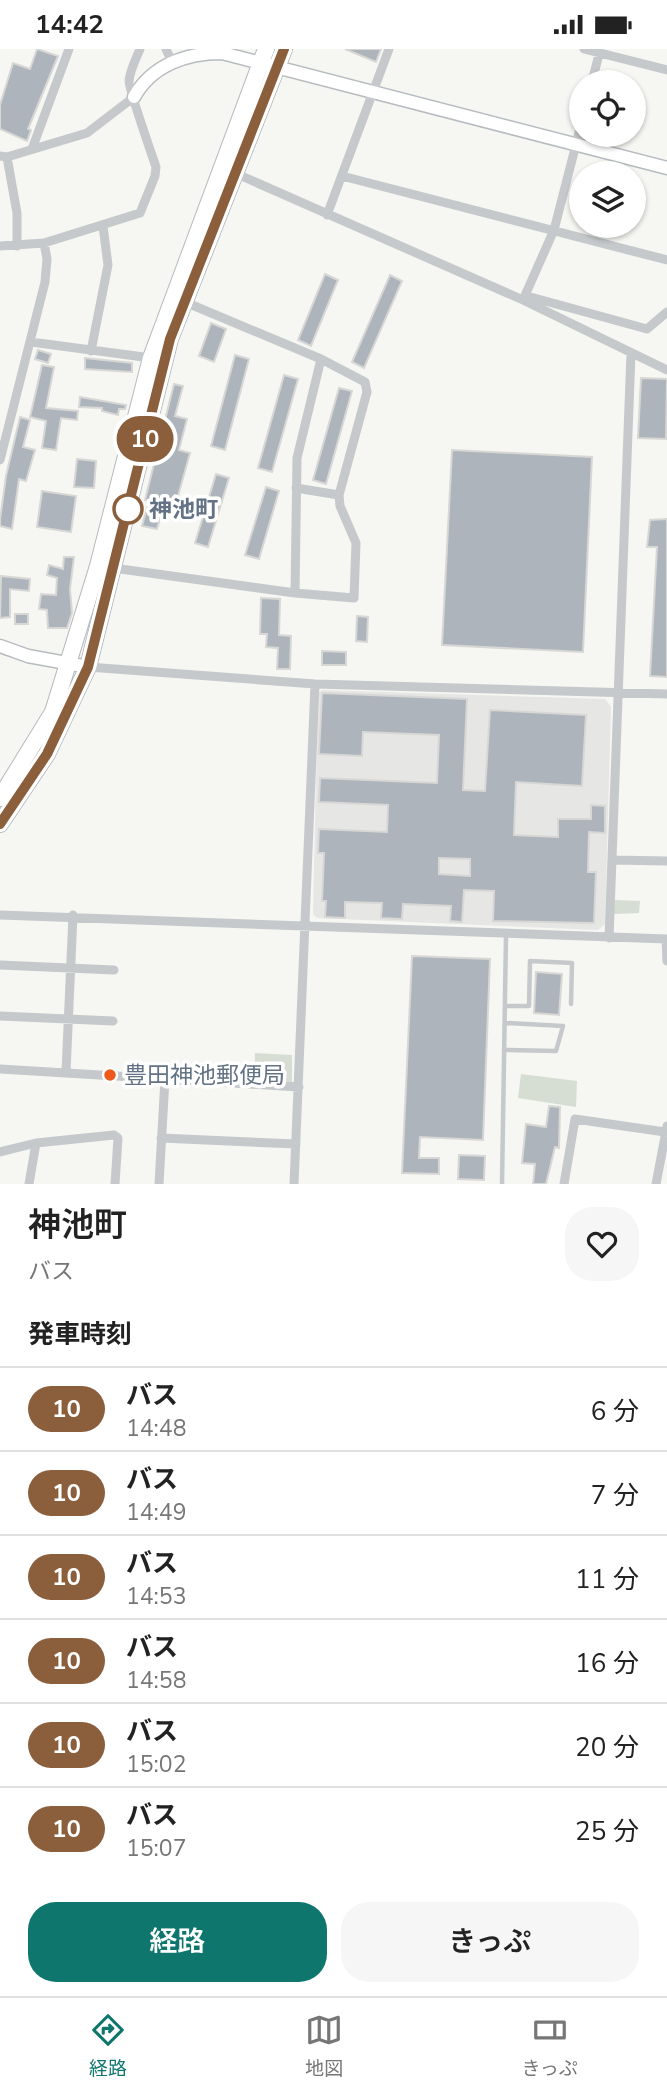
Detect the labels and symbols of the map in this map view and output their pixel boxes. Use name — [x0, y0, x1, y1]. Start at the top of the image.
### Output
line badge: 10 — [114, 416, 176, 462]
marker: 神池町 — [113, 494, 143, 524]
place label: 神池町 — [149, 494, 218, 525]
place label: 豊田神池郵便局 — [124, 1060, 285, 1091]
marker: 豊田神池郵便局 — [102, 1067, 118, 1083]

